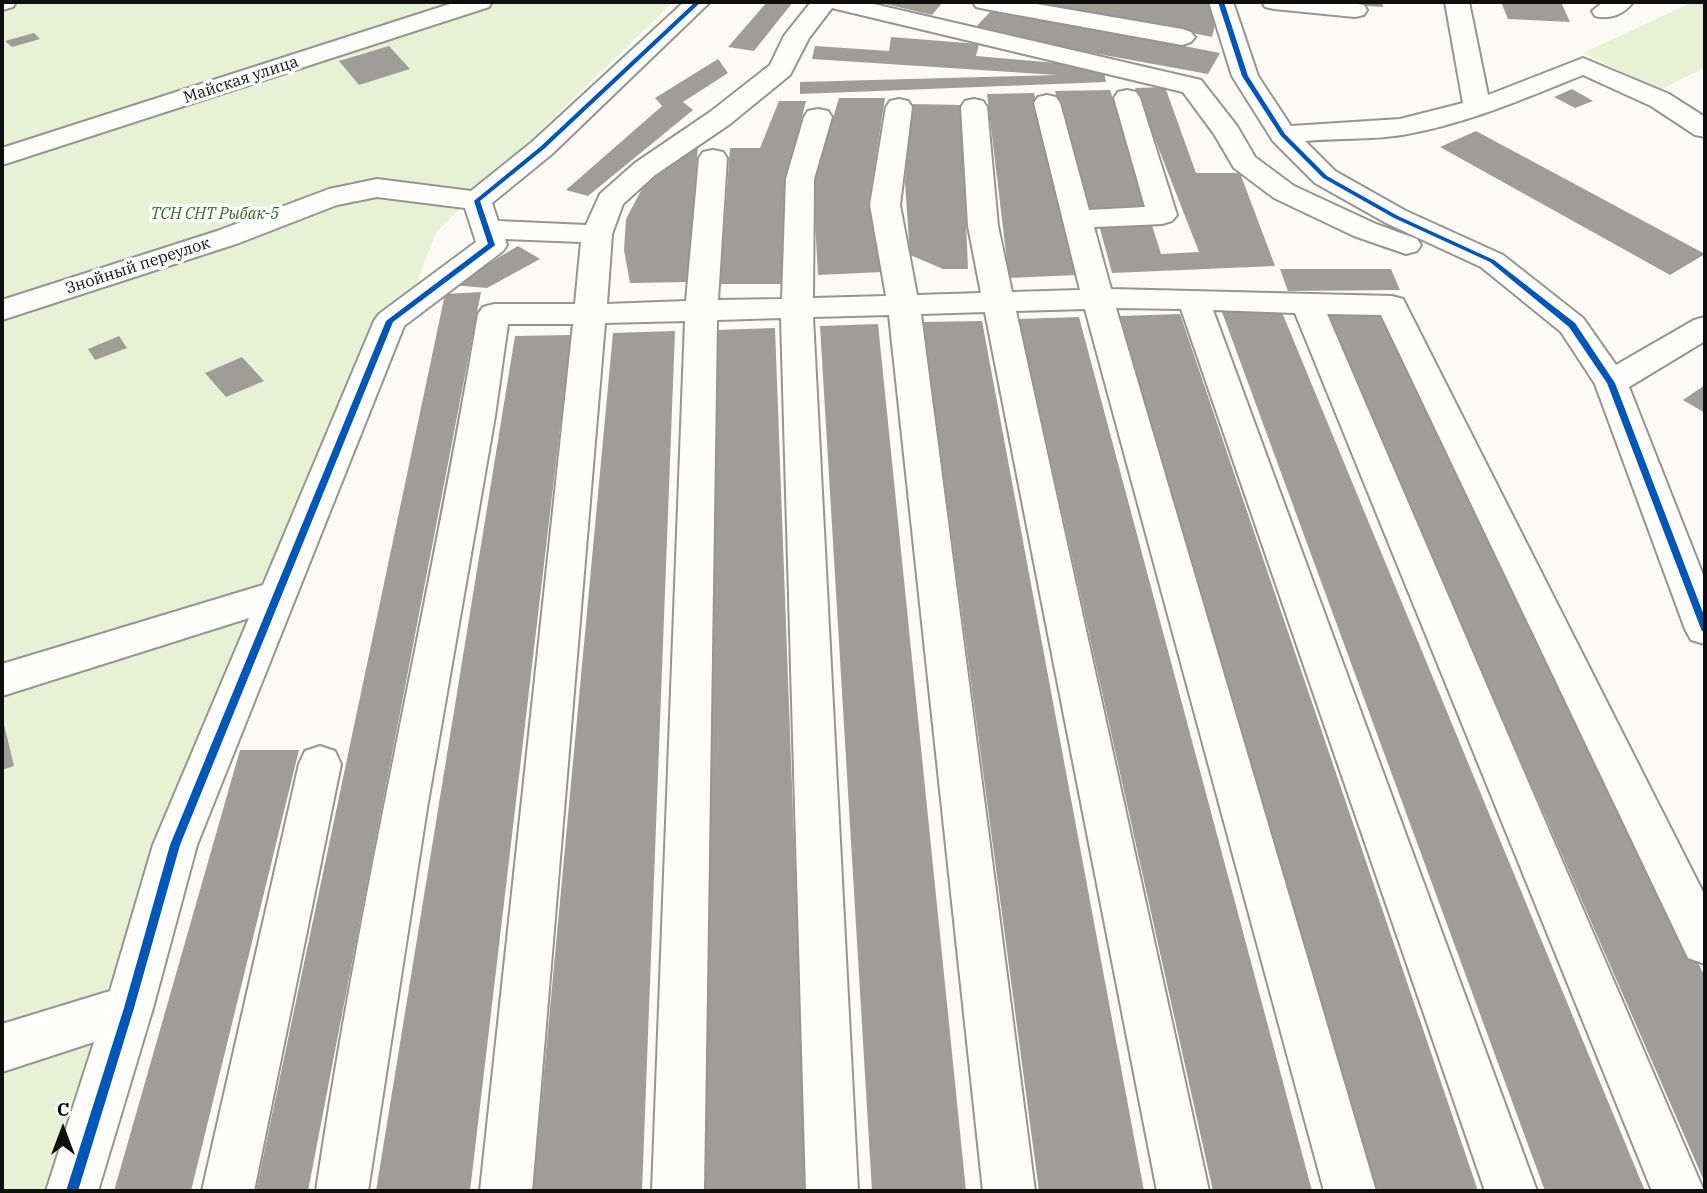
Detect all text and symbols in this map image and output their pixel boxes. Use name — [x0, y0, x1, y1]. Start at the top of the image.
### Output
street label: Майская улица — [181, 52, 301, 108]
park label: ТСН СНТ Рыбак-5 — [151, 204, 279, 224]
street label: Знойный переулок — [63, 234, 213, 298]
north arrow — [28, 1095, 98, 1165]
text: С — [57, 1097, 69, 1121]

